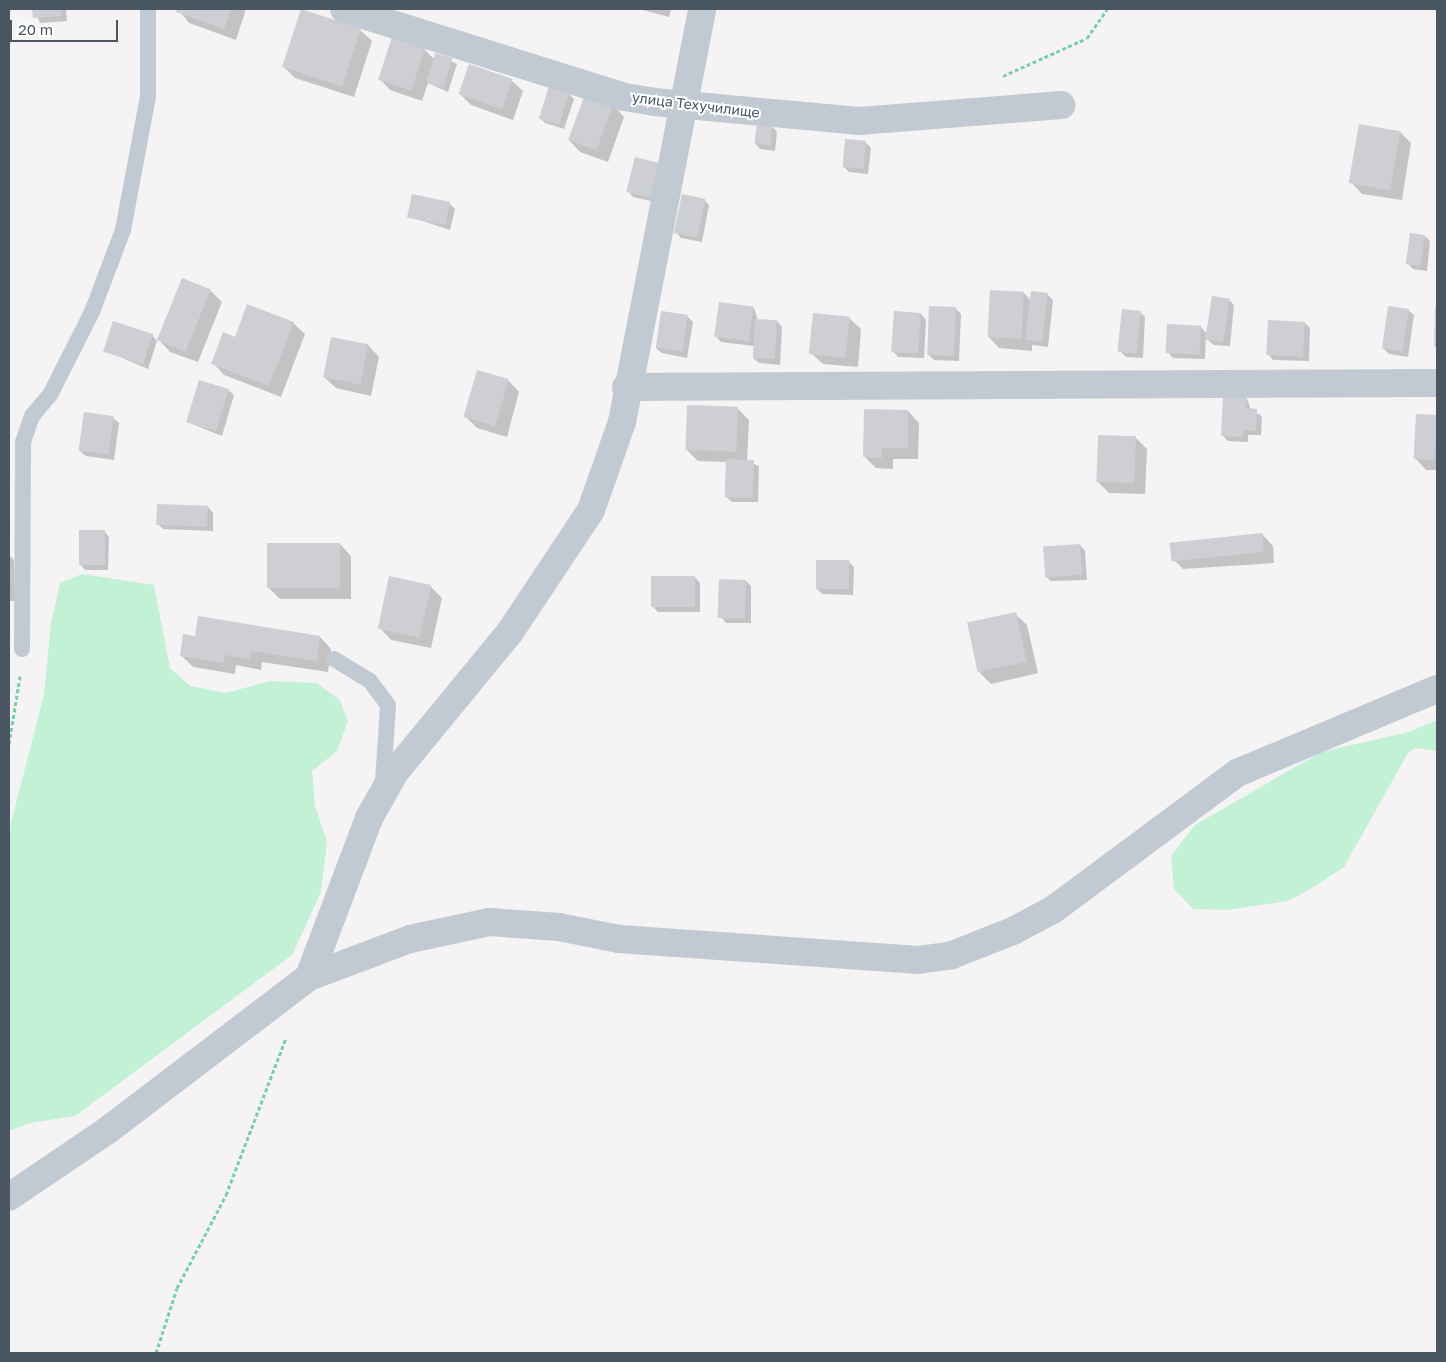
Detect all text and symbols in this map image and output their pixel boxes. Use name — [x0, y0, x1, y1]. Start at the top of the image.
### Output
scale bar — [12, 10, 120, 42]
text: 20 m — [18, 20, 53, 38]
street label: улица Техучилище — [631, 89, 761, 121]

